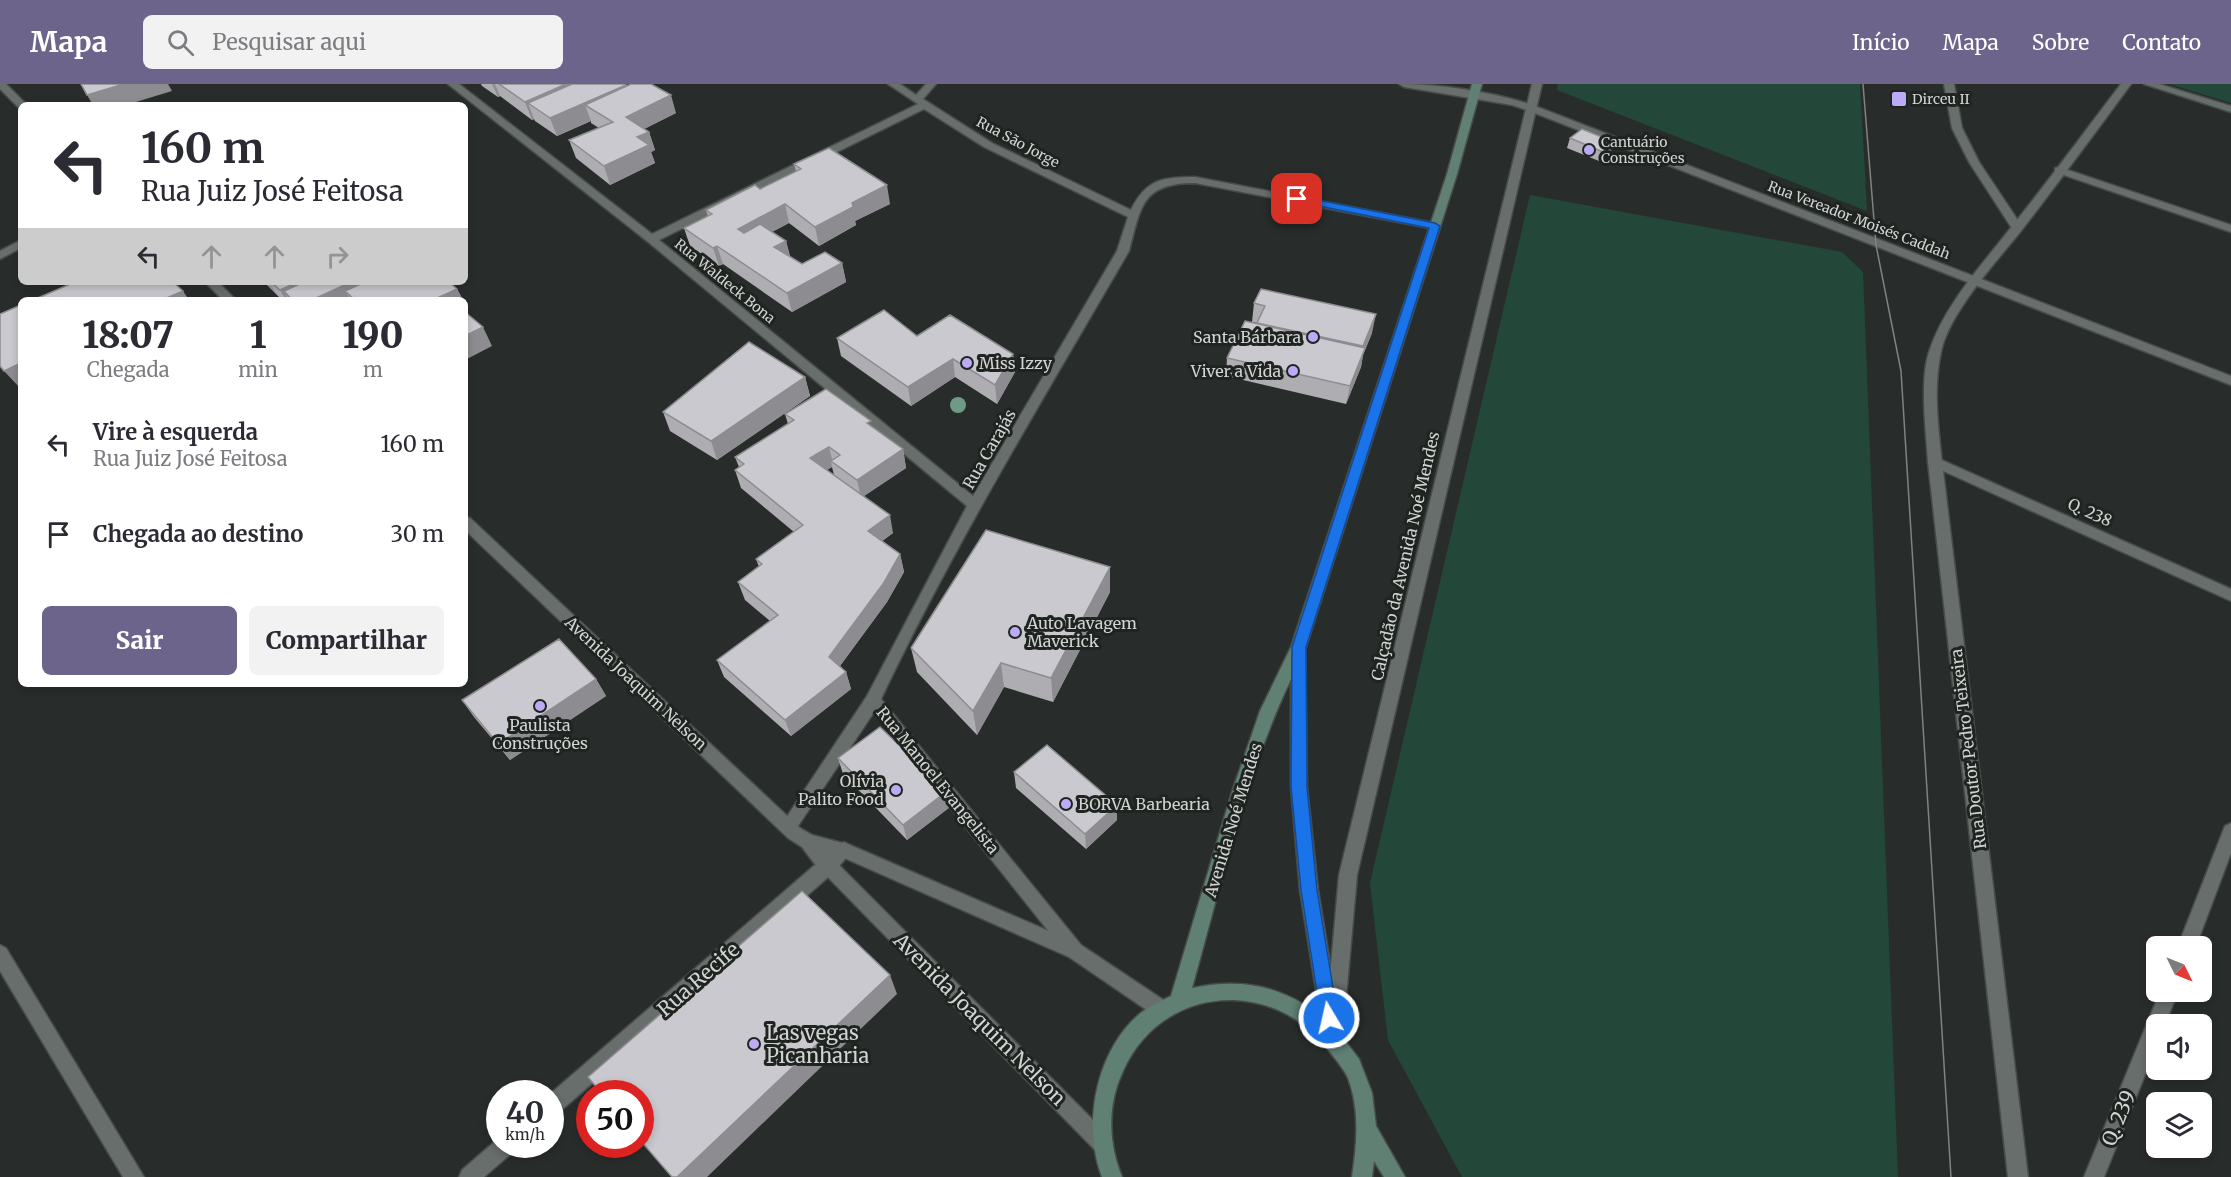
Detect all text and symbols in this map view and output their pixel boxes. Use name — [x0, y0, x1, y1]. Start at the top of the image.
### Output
search box — [143, 15, 563, 69]
text: Mapa — [30, 24, 107, 60]
icon: search — [164, 26, 197, 59]
text: Pesquisar aqui — [212, 28, 366, 56]
text: Início — [1852, 29, 1910, 56]
text: Mapa — [1943, 29, 1999, 56]
text: Sobre — [2032, 29, 2089, 56]
text: Contato — [2122, 29, 2201, 56]
marker: Dirceu II — [1890, 90, 1908, 108]
place label: Dirceu II — [1912, 90, 1970, 108]
street label: Rua São Jorge — [973, 113, 1063, 171]
text: 160 m — [141, 122, 265, 174]
icon: left — [42, 126, 120, 204]
place label: Cantuário Construções — [1601, 133, 1685, 167]
marker: Cantuário Construções — [1582, 143, 1596, 157]
pin — [1271, 173, 1322, 224]
text: Rua Juiz José Feitosa — [141, 174, 404, 208]
street label: Rua Vereador Moisés Caddah — [1765, 177, 1953, 263]
icon: arrive — [1280, 182, 1313, 215]
street label: Rua Waldeck Bona — [671, 235, 779, 327]
icon: left — [132, 240, 165, 273]
icon: ahead — [195, 240, 228, 273]
icon: ahead — [258, 240, 291, 273]
icon: right — [321, 240, 354, 273]
text: 18:07 — [82, 313, 174, 358]
text: 1 — [250, 313, 266, 358]
text: 190 — [342, 313, 404, 358]
place label: Santa Bárbara — [1193, 327, 1301, 347]
marker: Santa Bárbara — [1306, 330, 1320, 344]
place label: Miss Izzy — [979, 353, 1053, 373]
marker: Miss Izzy — [960, 356, 974, 370]
text: Chegada — [87, 357, 169, 382]
text: min — [238, 357, 278, 382]
text: m — [363, 357, 383, 382]
place label: Viver a Vida — [1190, 361, 1281, 381]
marker: Viver a Vida — [1286, 364, 1300, 378]
street label: Rua Carajás — [958, 405, 1020, 493]
text: Vire à esquerda — [93, 418, 258, 446]
icon: left — [42, 428, 75, 461]
street label: Calçadão da Avenida Noé Mendes — [1367, 429, 1443, 682]
text: 160 m — [380, 430, 444, 458]
text: Rua Juiz José Feitosa — [93, 446, 287, 471]
street label: Q. 238 — [2065, 493, 2115, 531]
icon: arrive — [42, 518, 75, 551]
text: Chegada ao destino — [93, 520, 303, 548]
text: 30 m — [390, 520, 444, 548]
button: Sair — [42, 606, 237, 675]
button: Compartilhar — [249, 606, 444, 675]
street label: Avenida Joaquim Nelson — [560, 611, 711, 754]
place label: Auto Lavagem Maverick — [1026, 613, 1137, 651]
marker: Auto Lavagem Maverick — [1008, 625, 1022, 639]
street label: Rua Doutor Pedro Teixeira — [1946, 647, 1990, 850]
marker: Paulista Construções — [533, 699, 547, 713]
street label: Rua Manoel Evangelista — [872, 702, 1004, 858]
place label: Paulista Construções — [492, 715, 588, 753]
street label: Avenida Noé Mendes — [1200, 740, 1266, 901]
place label: Olívia Palito Food — [798, 771, 884, 809]
marker: Olívia Palito Food — [889, 783, 903, 797]
place label: BORVA Barbearia — [1078, 794, 1210, 814]
marker: BORVA Barbearia — [1059, 797, 1073, 811]
street label: Avenida Joaquim Nelson — [888, 927, 1071, 1110]
north arrow — [2146, 936, 2212, 1002]
map controls — [2146, 936, 2212, 1158]
street label: Rua Recife — [652, 937, 744, 1021]
position arrow — [1297, 986, 1361, 1050]
button: sound — [2146, 1014, 2212, 1080]
place label: Las vegas Picanharia — [766, 1020, 870, 1068]
marker: Las vegas Picanharia — [747, 1037, 761, 1051]
speed limit sign: 50 — [576, 1080, 654, 1158]
street label: Q. 239 — [2096, 1087, 2140, 1149]
button: layers — [2146, 1092, 2212, 1158]
text: 40 — [506, 1093, 544, 1131]
text: km/h — [505, 1125, 545, 1144]

